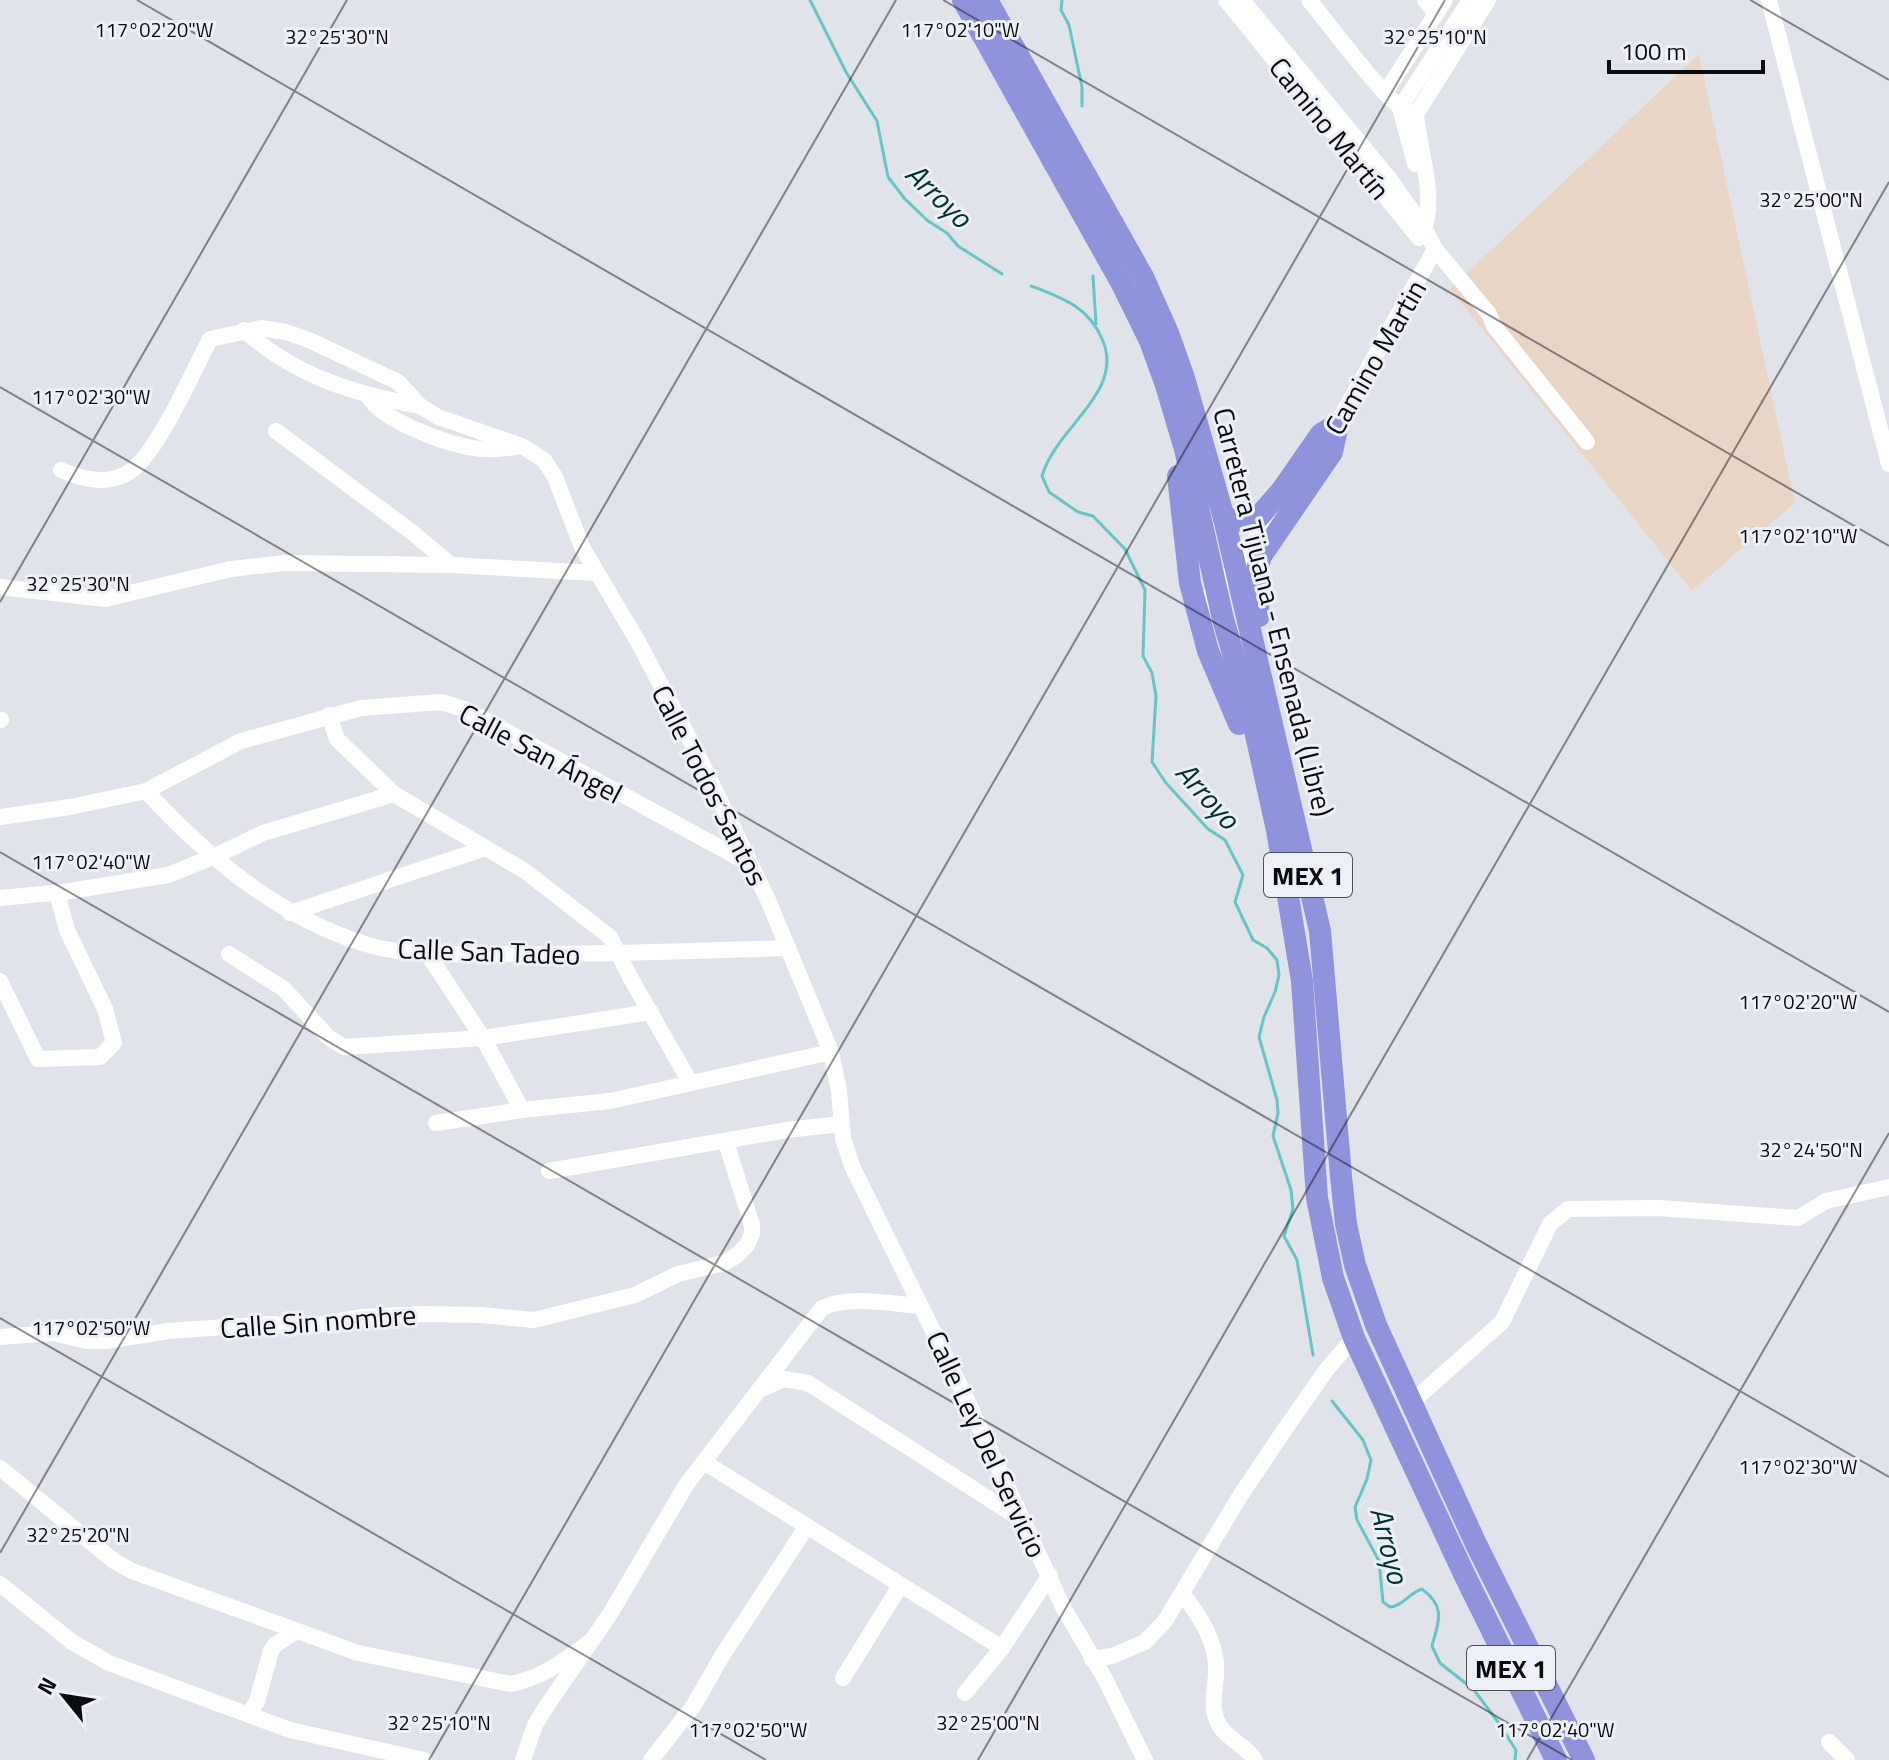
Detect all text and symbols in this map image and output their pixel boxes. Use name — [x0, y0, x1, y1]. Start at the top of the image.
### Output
text: 117°02'20"W — [95, 14, 214, 45]
text: 117°02'10"W — [901, 14, 1020, 45]
text: 32°25'30"N — [285, 21, 389, 52]
text: 32°25'10"N — [1383, 21, 1487, 52]
scale bar — [1609, 24, 1763, 74]
text: 100 m — [1621, 33, 1687, 69]
street label: Camino Martín — [1259, 47, 1401, 209]
water label: Arroyo — [895, 151, 984, 239]
text: 32°25'00"N — [1759, 184, 1863, 215]
street label: Camino Martin — [1313, 271, 1437, 443]
text: 117°02'30"W — [32, 381, 151, 412]
street label: Carretera Tijuana - Ensenada (Libre) — [1202, 403, 1346, 821]
text: 117°02'10"W — [1739, 520, 1858, 551]
text: 32°25'30"N — [26, 568, 130, 599]
street label: Calle Todos Santos — [641, 677, 779, 893]
street label: Calle San Ángel — [452, 692, 630, 814]
water label: Arroyo — [1165, 751, 1252, 840]
text: 117°02'40"W — [32, 846, 151, 877]
road number: MEX 1 — [1264, 853, 1352, 897]
street label: Calle San Tadeo — [397, 926, 581, 976]
text: 117°02'20"W — [1739, 986, 1858, 1017]
text: 32°24'50"N — [1759, 1134, 1863, 1165]
street label: Calle Sin nombre — [218, 1293, 418, 1349]
text: 117°02'50"W — [32, 1312, 151, 1343]
street label: Calle Ley Del Servicio — [916, 1323, 1058, 1565]
text: 117°02'30"W — [1739, 1451, 1858, 1482]
water label: Arroyo — [1358, 1502, 1422, 1589]
text: 32°25'20"N — [26, 1519, 130, 1550]
road number: MEX 1 — [1467, 1646, 1555, 1690]
north arrow — [24, 1656, 104, 1736]
text: N — [28, 1671, 65, 1701]
text: 32°25'10"N — [387, 1707, 491, 1738]
text: 32°25'00"N — [936, 1707, 1040, 1738]
text: 117°02'50"W — [689, 1714, 808, 1745]
text: 117°02'40"W — [1496, 1714, 1615, 1745]

